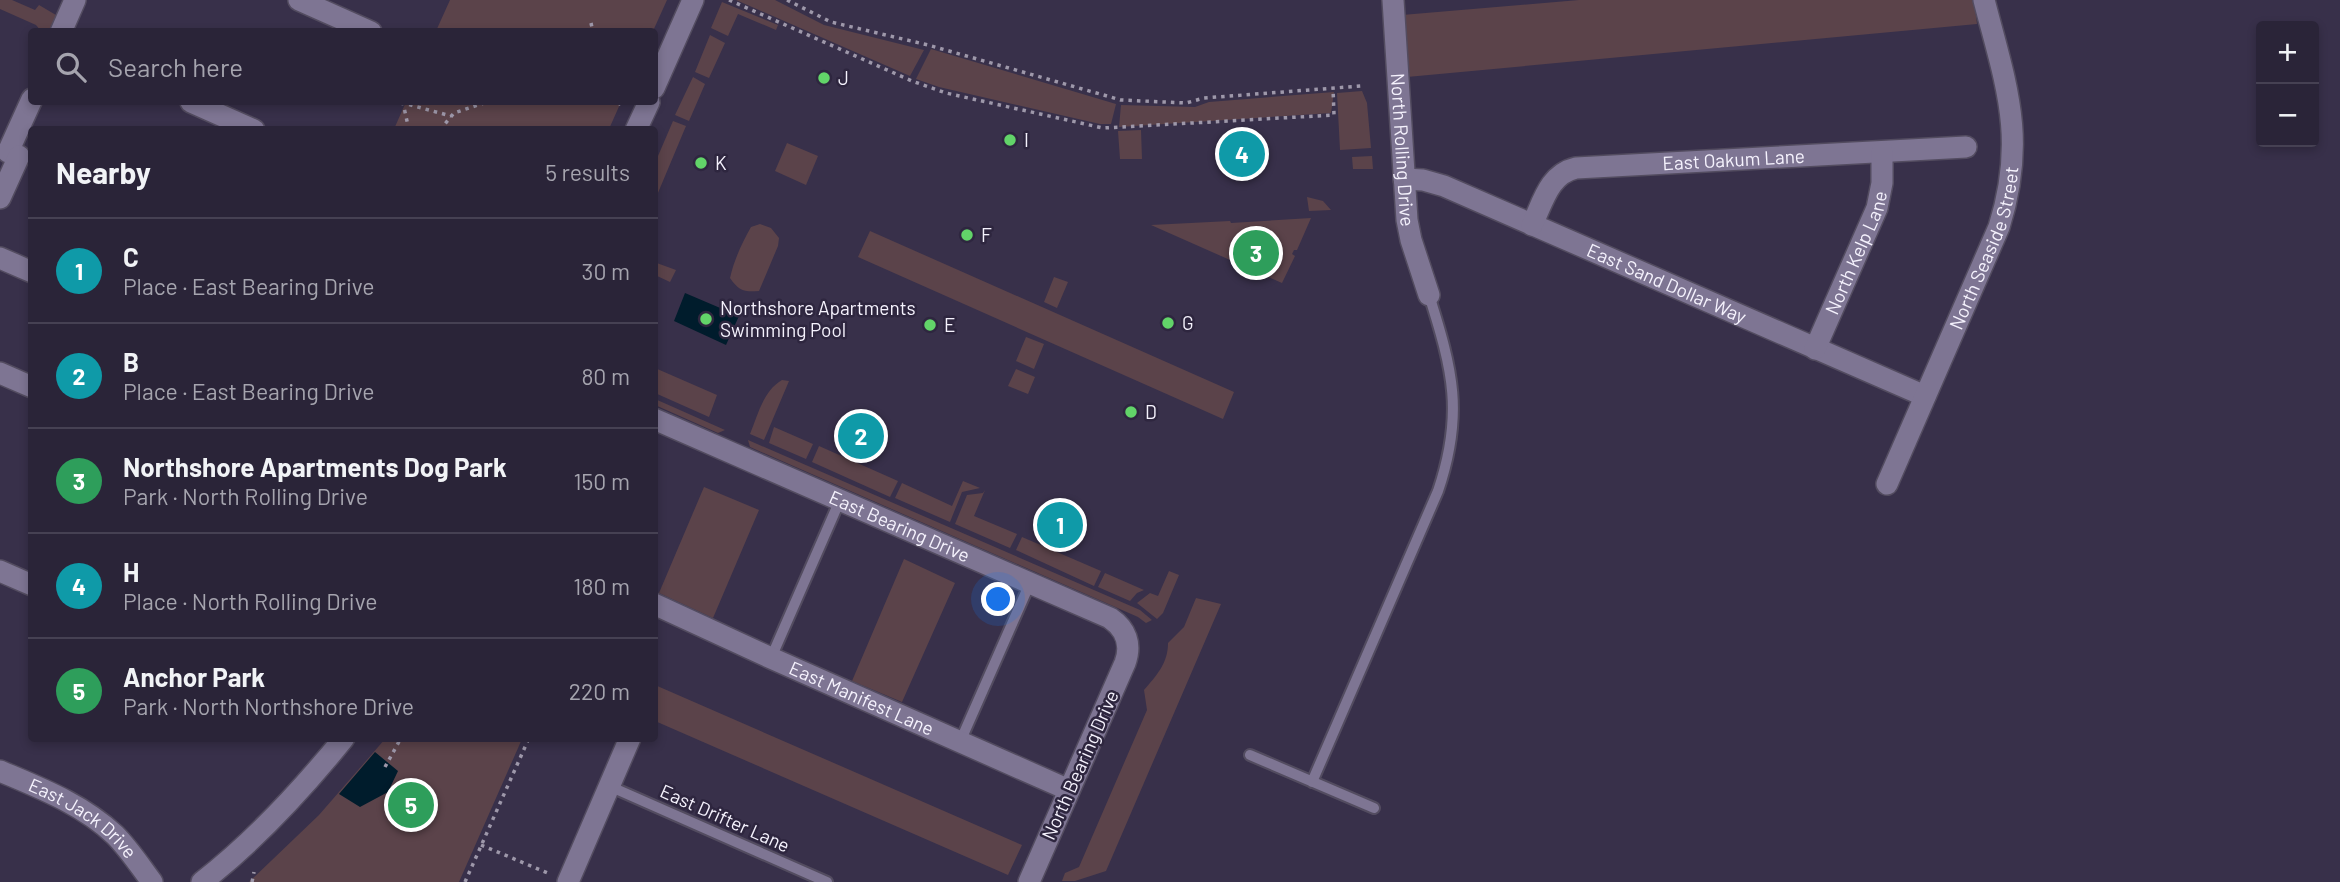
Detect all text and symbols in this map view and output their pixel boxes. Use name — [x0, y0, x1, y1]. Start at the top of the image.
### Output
map controls — [2256, 21, 2319, 147]
button: + — [2256, 21, 2319, 84]
search box — [28, 28, 658, 105]
icon: search — [52, 48, 90, 86]
text: Search here — [108, 51, 243, 82]
place label: J — [838, 66, 849, 89]
marker: J — [816, 70, 832, 86]
street label: North Rolling Drive — [1387, 72, 1420, 228]
button: − — [2256, 84, 2319, 147]
place label: I — [1024, 128, 1029, 151]
pin: 4 — [1219, 128, 1265, 180]
marker: I — [1002, 132, 1018, 148]
street label: East Oakum Lane — [1662, 144, 1805, 174]
place label: K — [715, 151, 727, 174]
text: Nearby — [56, 154, 151, 190]
marker: K — [693, 155, 709, 171]
text: 5 results — [545, 158, 630, 186]
street label: North Seaside Street — [1944, 165, 2022, 333]
street label: North Kelp Lane — [1820, 189, 1891, 318]
place label: F — [981, 223, 992, 246]
marker: F — [959, 227, 975, 243]
pin: 3 — [1233, 227, 1279, 279]
street label: East Sand Dollar Way — [1584, 238, 1750, 328]
text: C — [123, 241, 139, 272]
text: 1 — [75, 257, 83, 285]
text: 30 m — [582, 257, 630, 285]
text: Place · East Bearing Drive — [123, 272, 375, 300]
place label: Northshore Apartments Swimming Pool — [720, 296, 916, 341]
marker: Northshore Apartments Swimming Pool — [698, 311, 714, 327]
place label: G — [1182, 311, 1194, 334]
place label: E — [944, 313, 956, 336]
marker: G — [1160, 315, 1176, 331]
marker: E — [922, 317, 938, 333]
text: B — [123, 346, 139, 377]
text: 2 — [73, 362, 85, 390]
text: 80 m — [581, 362, 630, 390]
text: Place · East Bearing Drive — [123, 377, 375, 405]
place label: D — [1145, 400, 1157, 423]
marker: D — [1123, 404, 1139, 420]
pin: 2 — [838, 410, 884, 462]
text: Northshore Apartments Dog Park — [123, 451, 507, 482]
text: 3 — [73, 467, 85, 495]
text: 150 m — [574, 467, 630, 495]
text: Park · North Rolling Drive — [123, 482, 368, 510]
street label: East Bearing Drive — [826, 485, 974, 567]
pin: 1 — [1037, 499, 1083, 551]
text: H — [123, 556, 139, 587]
text: 4 — [72, 572, 86, 600]
text: 180 m — [573, 572, 630, 600]
your location — [981, 582, 1015, 616]
text: Place · North Rolling Drive — [123, 587, 378, 615]
street label: East Manifest Lane — [786, 656, 938, 740]
text: Anchor Park — [123, 661, 265, 692]
text: 5 — [73, 677, 85, 705]
text: 220 m — [569, 677, 630, 705]
street label: North Bearing Drive — [1036, 686, 1123, 843]
text: Park · North Northshore Drive — [123, 692, 414, 720]
street label: East Jack Drive — [25, 773, 142, 863]
pin: 5 — [388, 779, 434, 831]
street label: East Drifter Lane — [657, 779, 794, 856]

